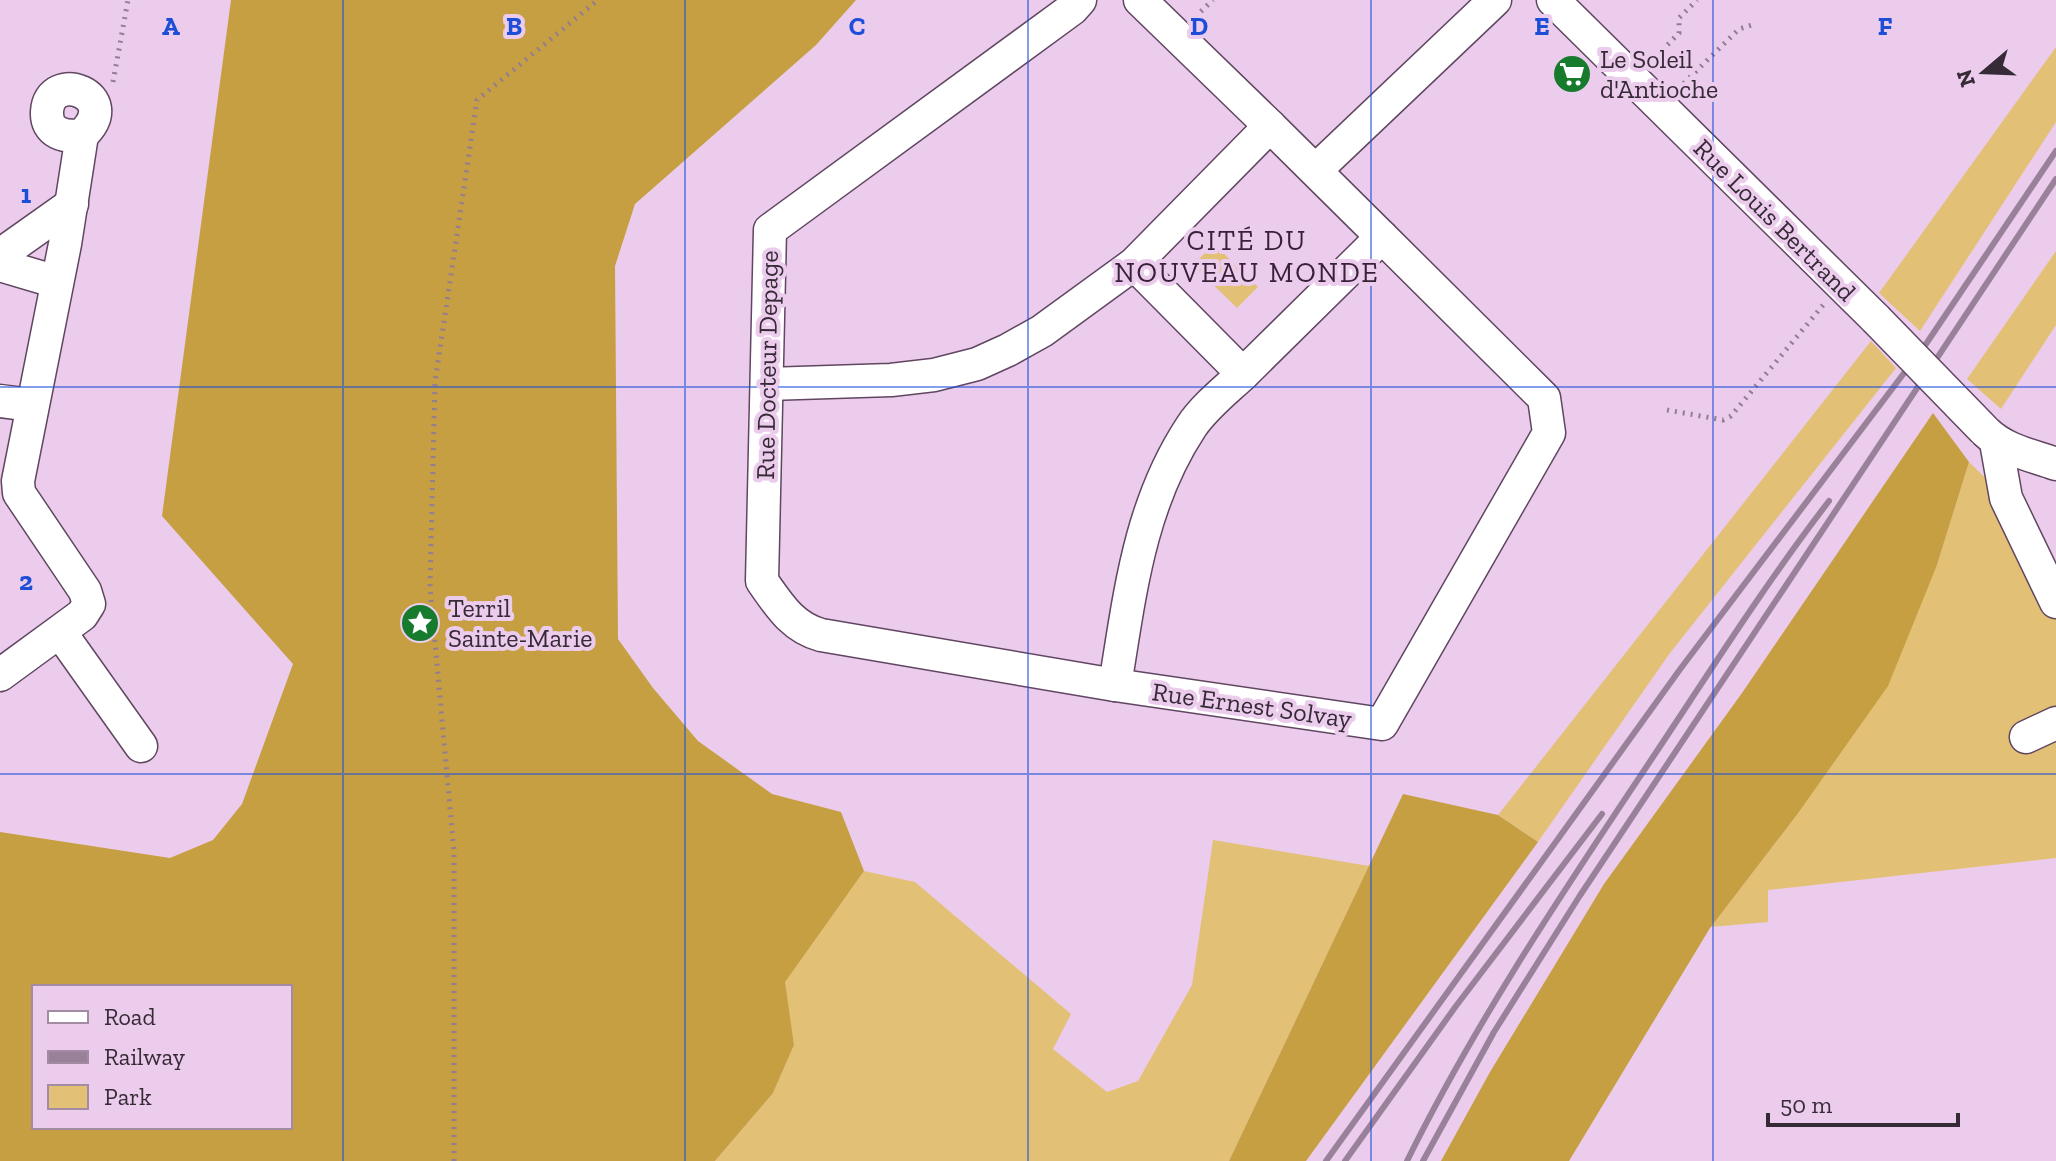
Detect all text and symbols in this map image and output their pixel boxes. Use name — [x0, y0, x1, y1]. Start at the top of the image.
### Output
text: A — [162, 10, 180, 42]
text: B — [506, 10, 522, 42]
text: C — [849, 10, 865, 42]
text: D — [1190, 10, 1208, 42]
text: E — [1534, 10, 1550, 42]
text: F — [1878, 10, 1893, 42]
north arrow — [1944, 32, 2024, 112]
place label: Le Soleil d'Antioche — [1600, 43, 1718, 105]
supermarket icon: Le Soleil d'Antioche — [1551, 53, 1593, 95]
text: N — [1950, 66, 1981, 91]
street label: Rue Louis Bertrand — [1687, 132, 1863, 308]
text: 1 — [21, 178, 32, 210]
district label: CITÉ DU NOUVEAU MONDE — [1114, 224, 1380, 289]
street label: Rue Docteur Depage — [749, 250, 785, 480]
text: 2 — [19, 565, 33, 597]
place label: Terril Sainte-Marie — [448, 592, 593, 654]
place icon: Terril Sainte-Marie — [399, 602, 441, 644]
street label: Rue Ernest Solvay — [1150, 675, 1355, 735]
legend — [32, 985, 292, 1129]
text: Road — [104, 1002, 156, 1031]
text: Railway — [104, 1042, 186, 1071]
scale bar — [1768, 1077, 1958, 1127]
text: Park — [104, 1082, 152, 1111]
text: 50 m — [1780, 1090, 1833, 1119]

